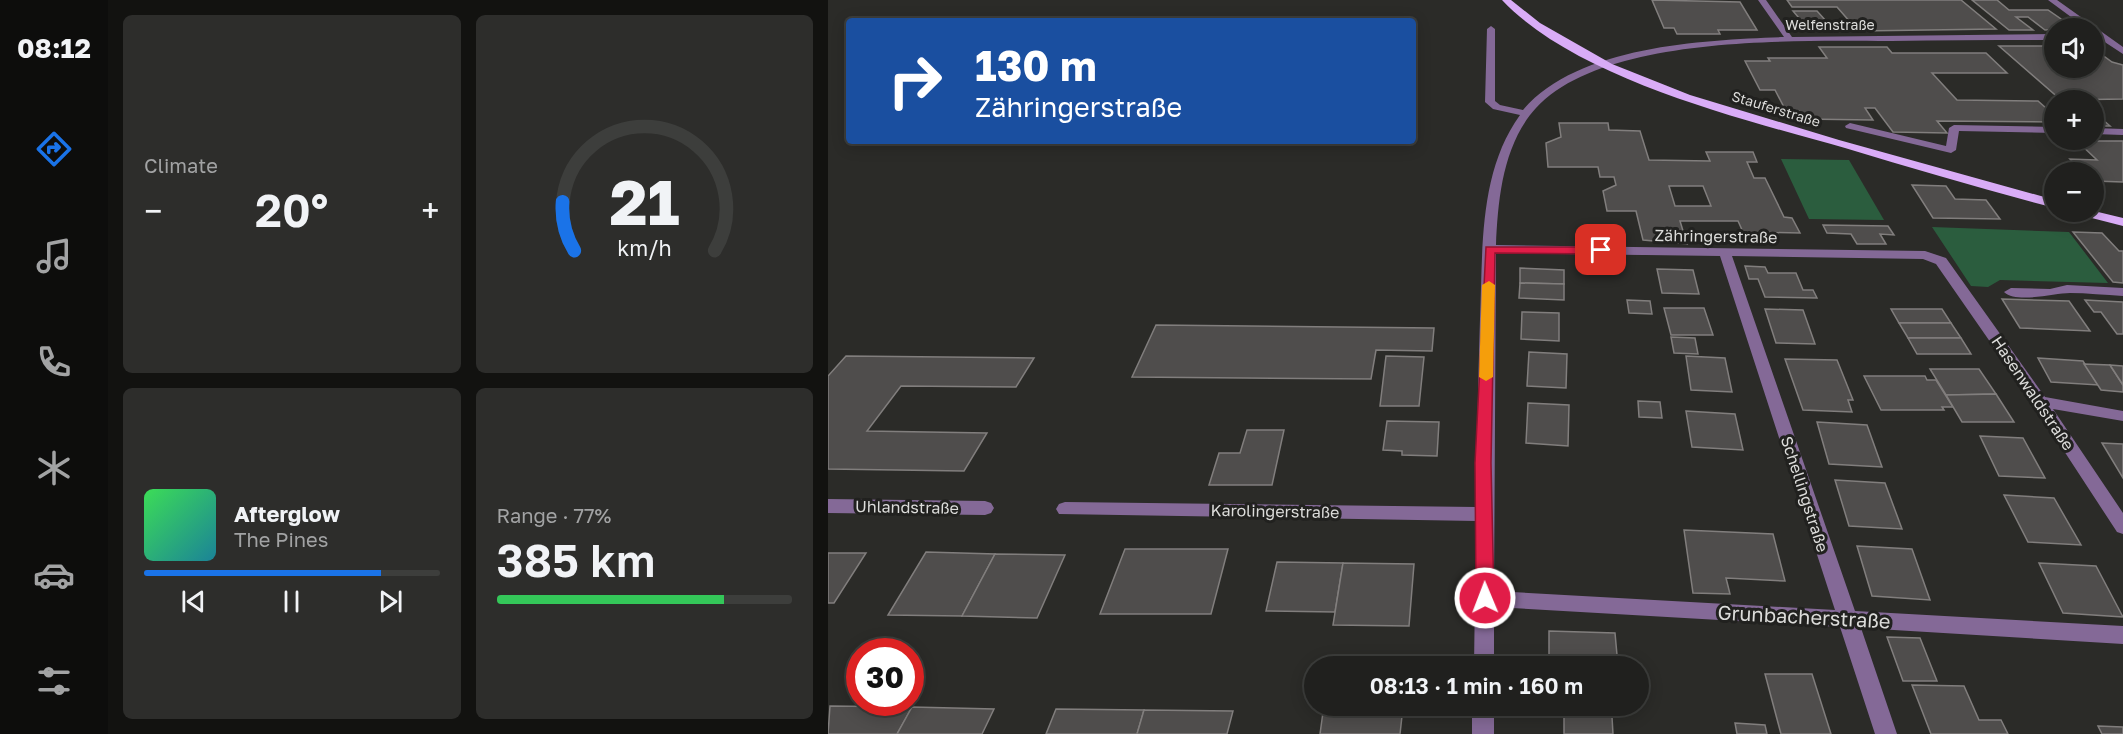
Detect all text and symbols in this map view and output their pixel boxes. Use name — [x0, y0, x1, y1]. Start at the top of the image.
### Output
street label: Welfenstraße — [1785, 16, 1875, 33]
map controls — [2044, 18, 2104, 222]
button: sound — [2044, 18, 2104, 78]
text: 08:12 — [17, 32, 91, 64]
text: 130 m — [975, 40, 1097, 90]
icon: right — [876, 42, 954, 120]
street label: Stauferstraße — [1730, 87, 1822, 130]
button: + — [2044, 90, 2104, 150]
text: Zähringerstraße — [975, 91, 1182, 123]
icon: directions — [33, 128, 75, 170]
text: Climate — [144, 153, 218, 177]
button: − — [2044, 162, 2104, 222]
text: 21 — [609, 164, 679, 239]
text: 20° — [255, 183, 328, 237]
text: − — [144, 191, 162, 230]
text: + — [421, 191, 439, 230]
pin — [1575, 224, 1626, 275]
street label: Zähringerstraße — [1654, 225, 1778, 247]
icon: arrive — [1584, 233, 1617, 266]
icon: music — [33, 235, 75, 277]
text: km/h — [617, 235, 672, 261]
street label: Hasenwaldstraße — [1987, 332, 2079, 454]
icon: phone — [33, 341, 75, 383]
street label: Schellingstraße — [1777, 433, 1833, 555]
icon: climate — [33, 447, 75, 489]
street label: Uhlandstraße — [855, 496, 959, 518]
text: Afterglow — [234, 500, 340, 527]
street label: Karolingerstraße — [1210, 500, 1340, 522]
text: Range · 77% — [497, 503, 611, 527]
text: The Pines — [234, 527, 328, 551]
text: 385 km — [497, 533, 655, 587]
icon: car — [33, 554, 75, 596]
position arrow — [1453, 566, 1517, 630]
icon: previous — [177, 585, 210, 618]
icon: pause — [275, 585, 308, 618]
icon: next — [374, 585, 407, 618]
street label: Grunbacherstraße — [1717, 599, 1891, 633]
speed limit sign: 30 — [846, 638, 924, 716]
icon: filters — [33, 660, 75, 702]
text: 08:13 · 1 min · 160 m — [1370, 672, 1583, 699]

